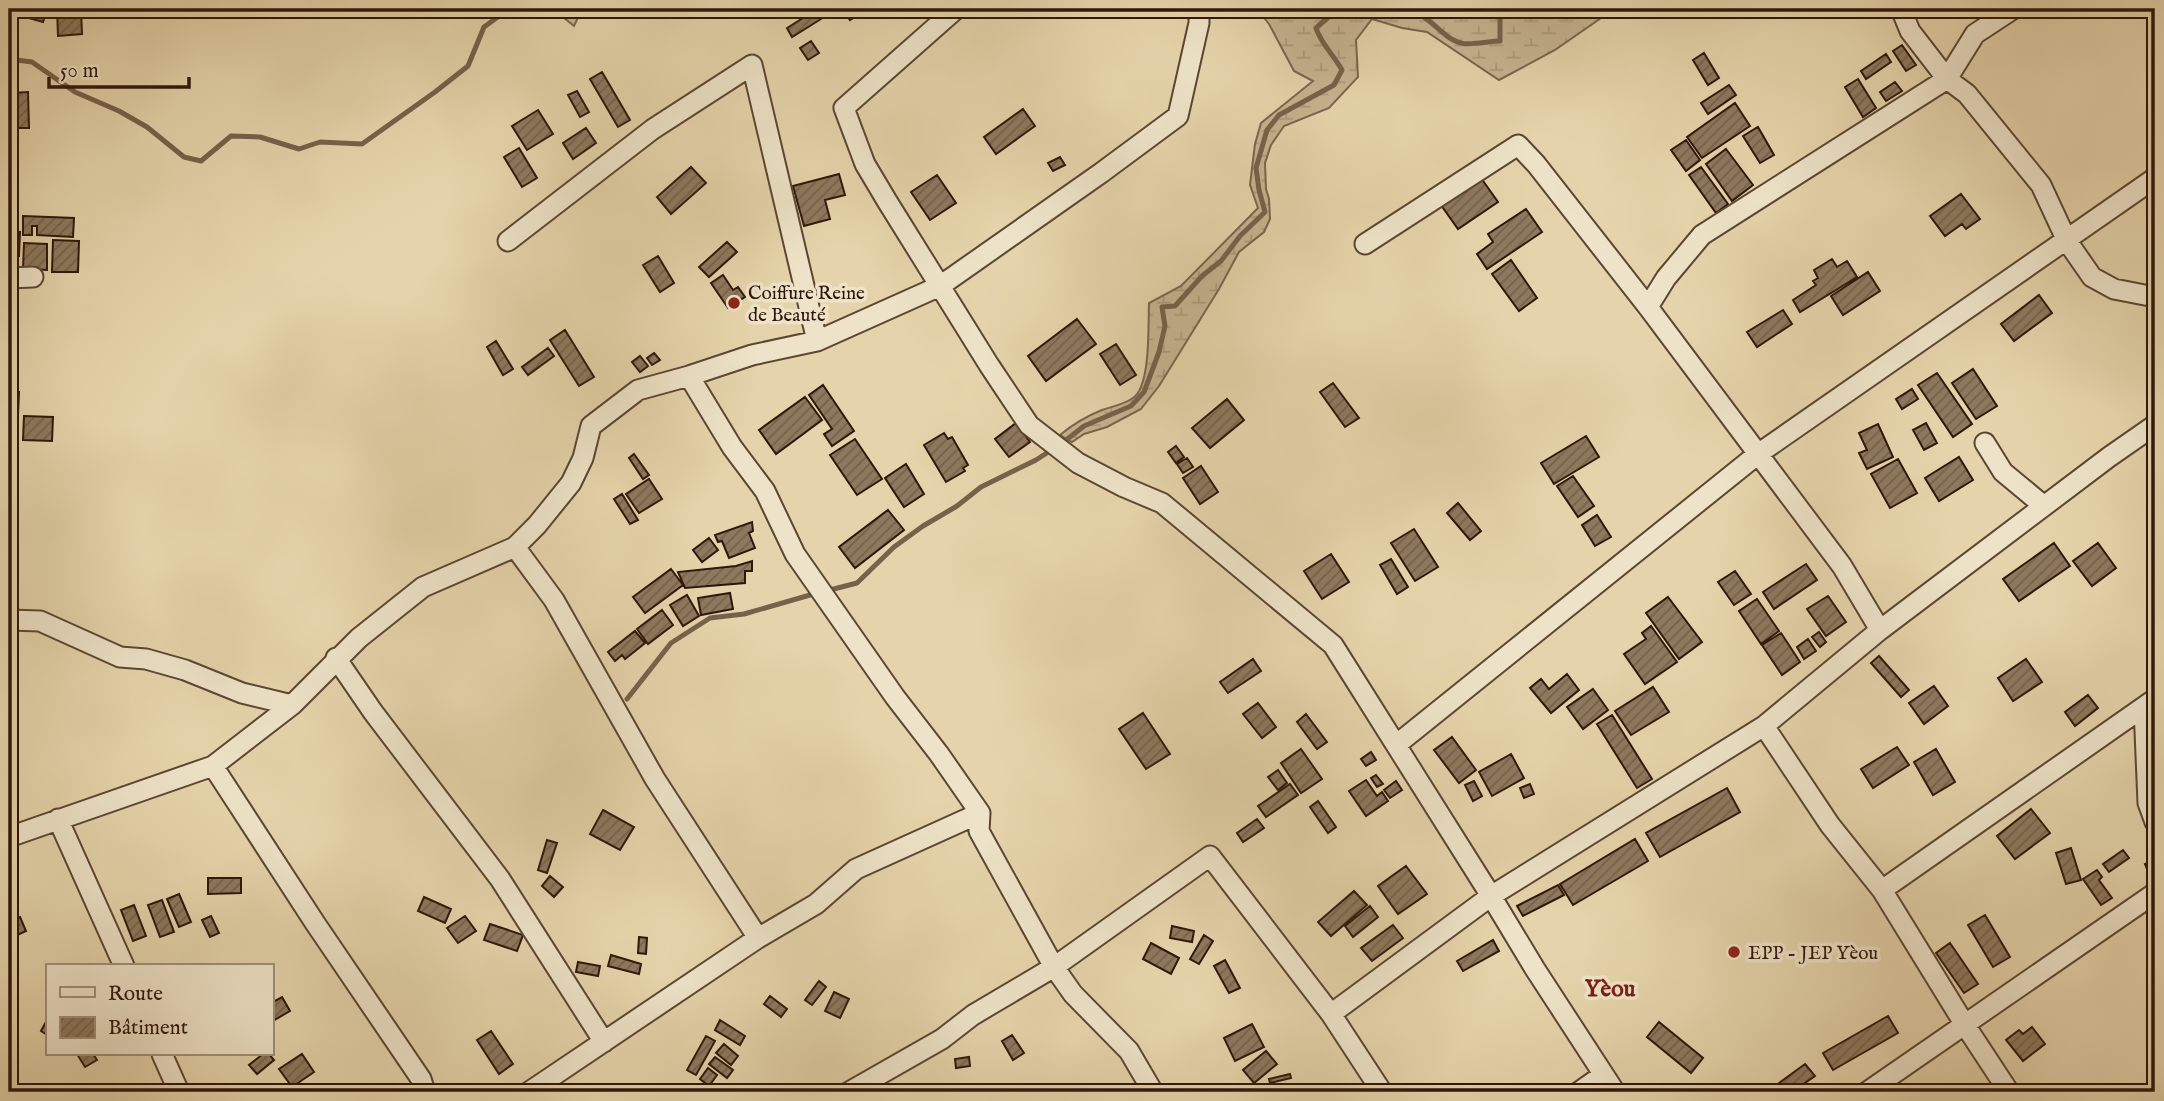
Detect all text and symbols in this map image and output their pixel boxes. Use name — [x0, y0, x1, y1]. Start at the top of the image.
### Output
scale bar — [49, 46, 189, 90]
text: 50 m — [60, 58, 99, 85]
place label: Coiffure Reine de Beauté — [748, 282, 865, 328]
marker: Coiffure Reine de Beauté — [726, 295, 742, 311]
place label: EPP - JEP Yèou — [1748, 942, 1878, 966]
marker: EPP - JEP Yèou — [1726, 944, 1742, 960]
legend — [46, 964, 273, 1056]
district label: Yèou — [1585, 975, 1635, 1004]
text: Route — [108, 981, 163, 1008]
text: Bâtiment — [108, 1015, 188, 1042]

